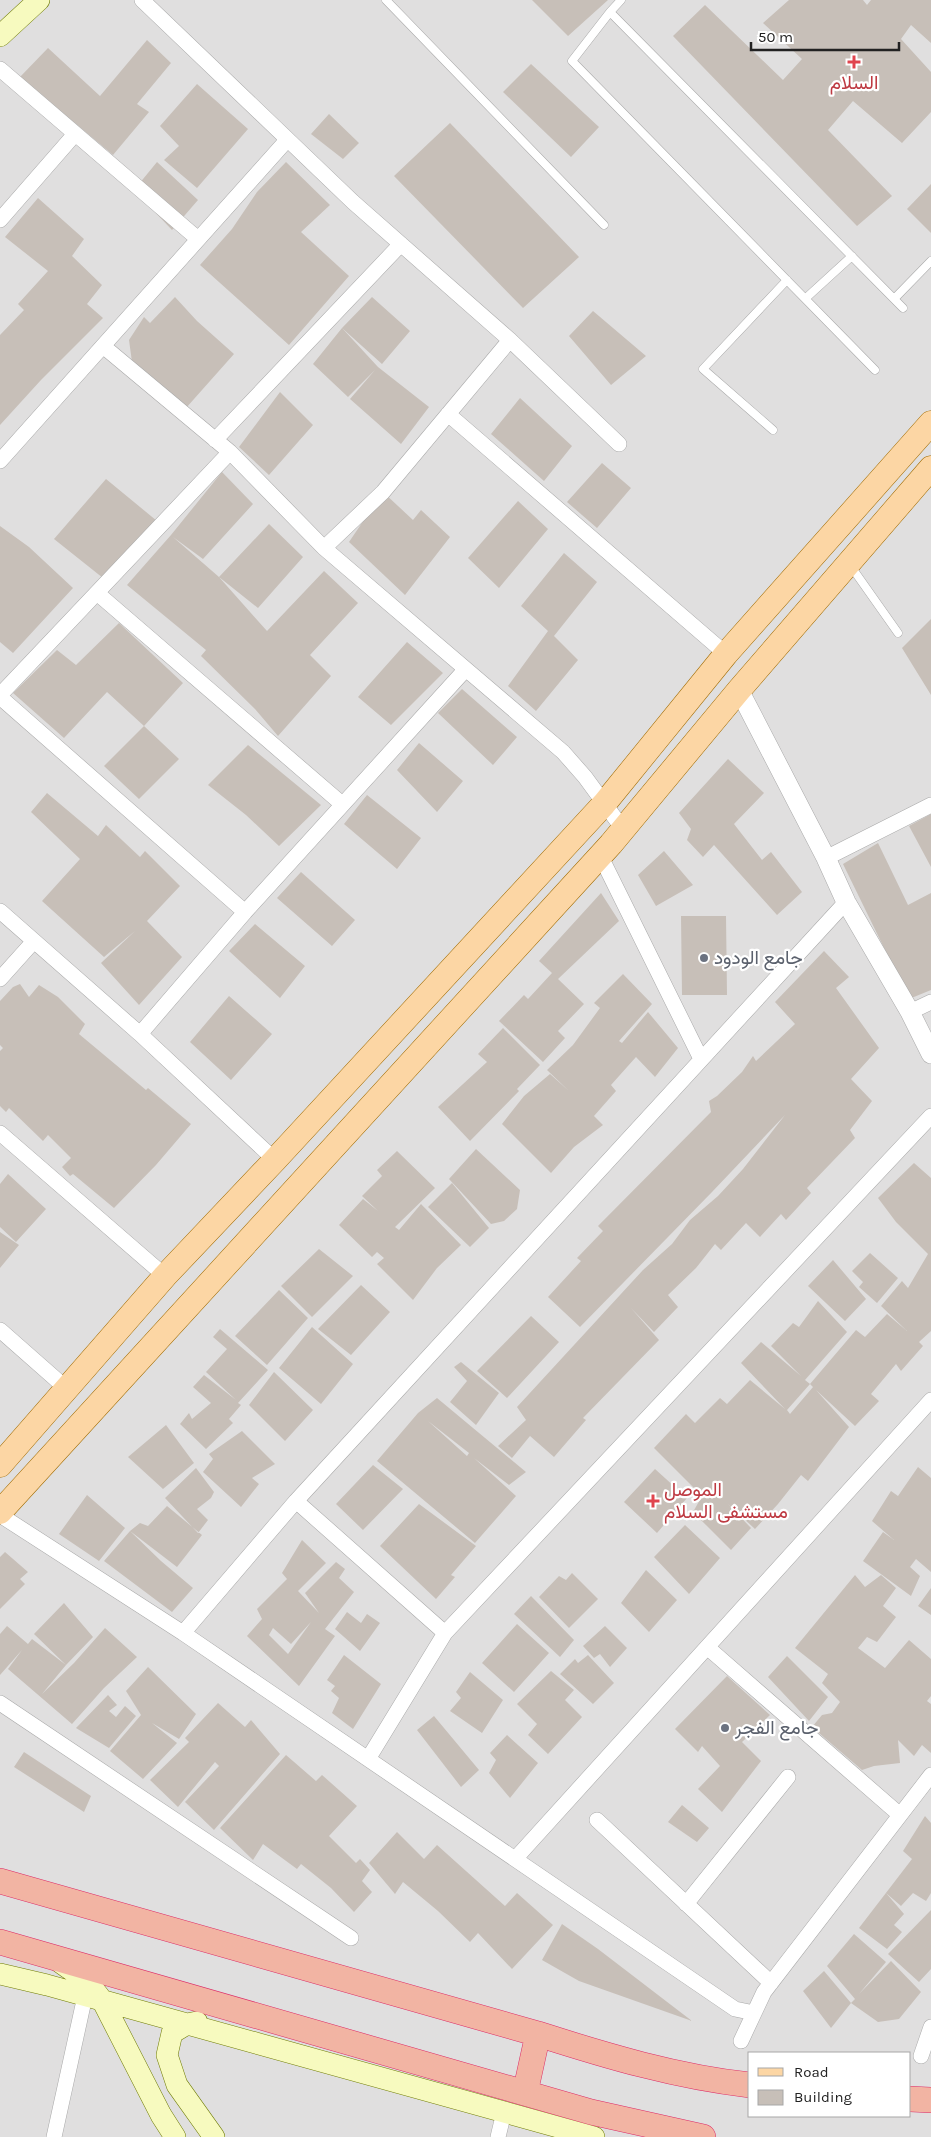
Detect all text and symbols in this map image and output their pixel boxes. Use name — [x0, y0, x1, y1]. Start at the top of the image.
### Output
scale bar — [751, 20, 898, 52]
text: 50 m — [758, 28, 793, 46]
marker: السلام — [847, 55, 861, 69]
place label: السلام — [830, 72, 878, 95]
place label: جامع الودود — [714, 947, 803, 971]
marker: جامع الودود — [698, 952, 710, 964]
place label: الموصل مستشفى السلام — [664, 1479, 788, 1524]
marker: الموصل مستشفى السلام — [646, 1494, 660, 1508]
place label: جامع الفجر — [734, 1717, 818, 1741]
marker: جامع الفجر — [719, 1722, 731, 1734]
legend — [748, 2052, 911, 2117]
text: Road — [794, 2063, 829, 2081]
text: Building — [794, 2088, 852, 2106]

